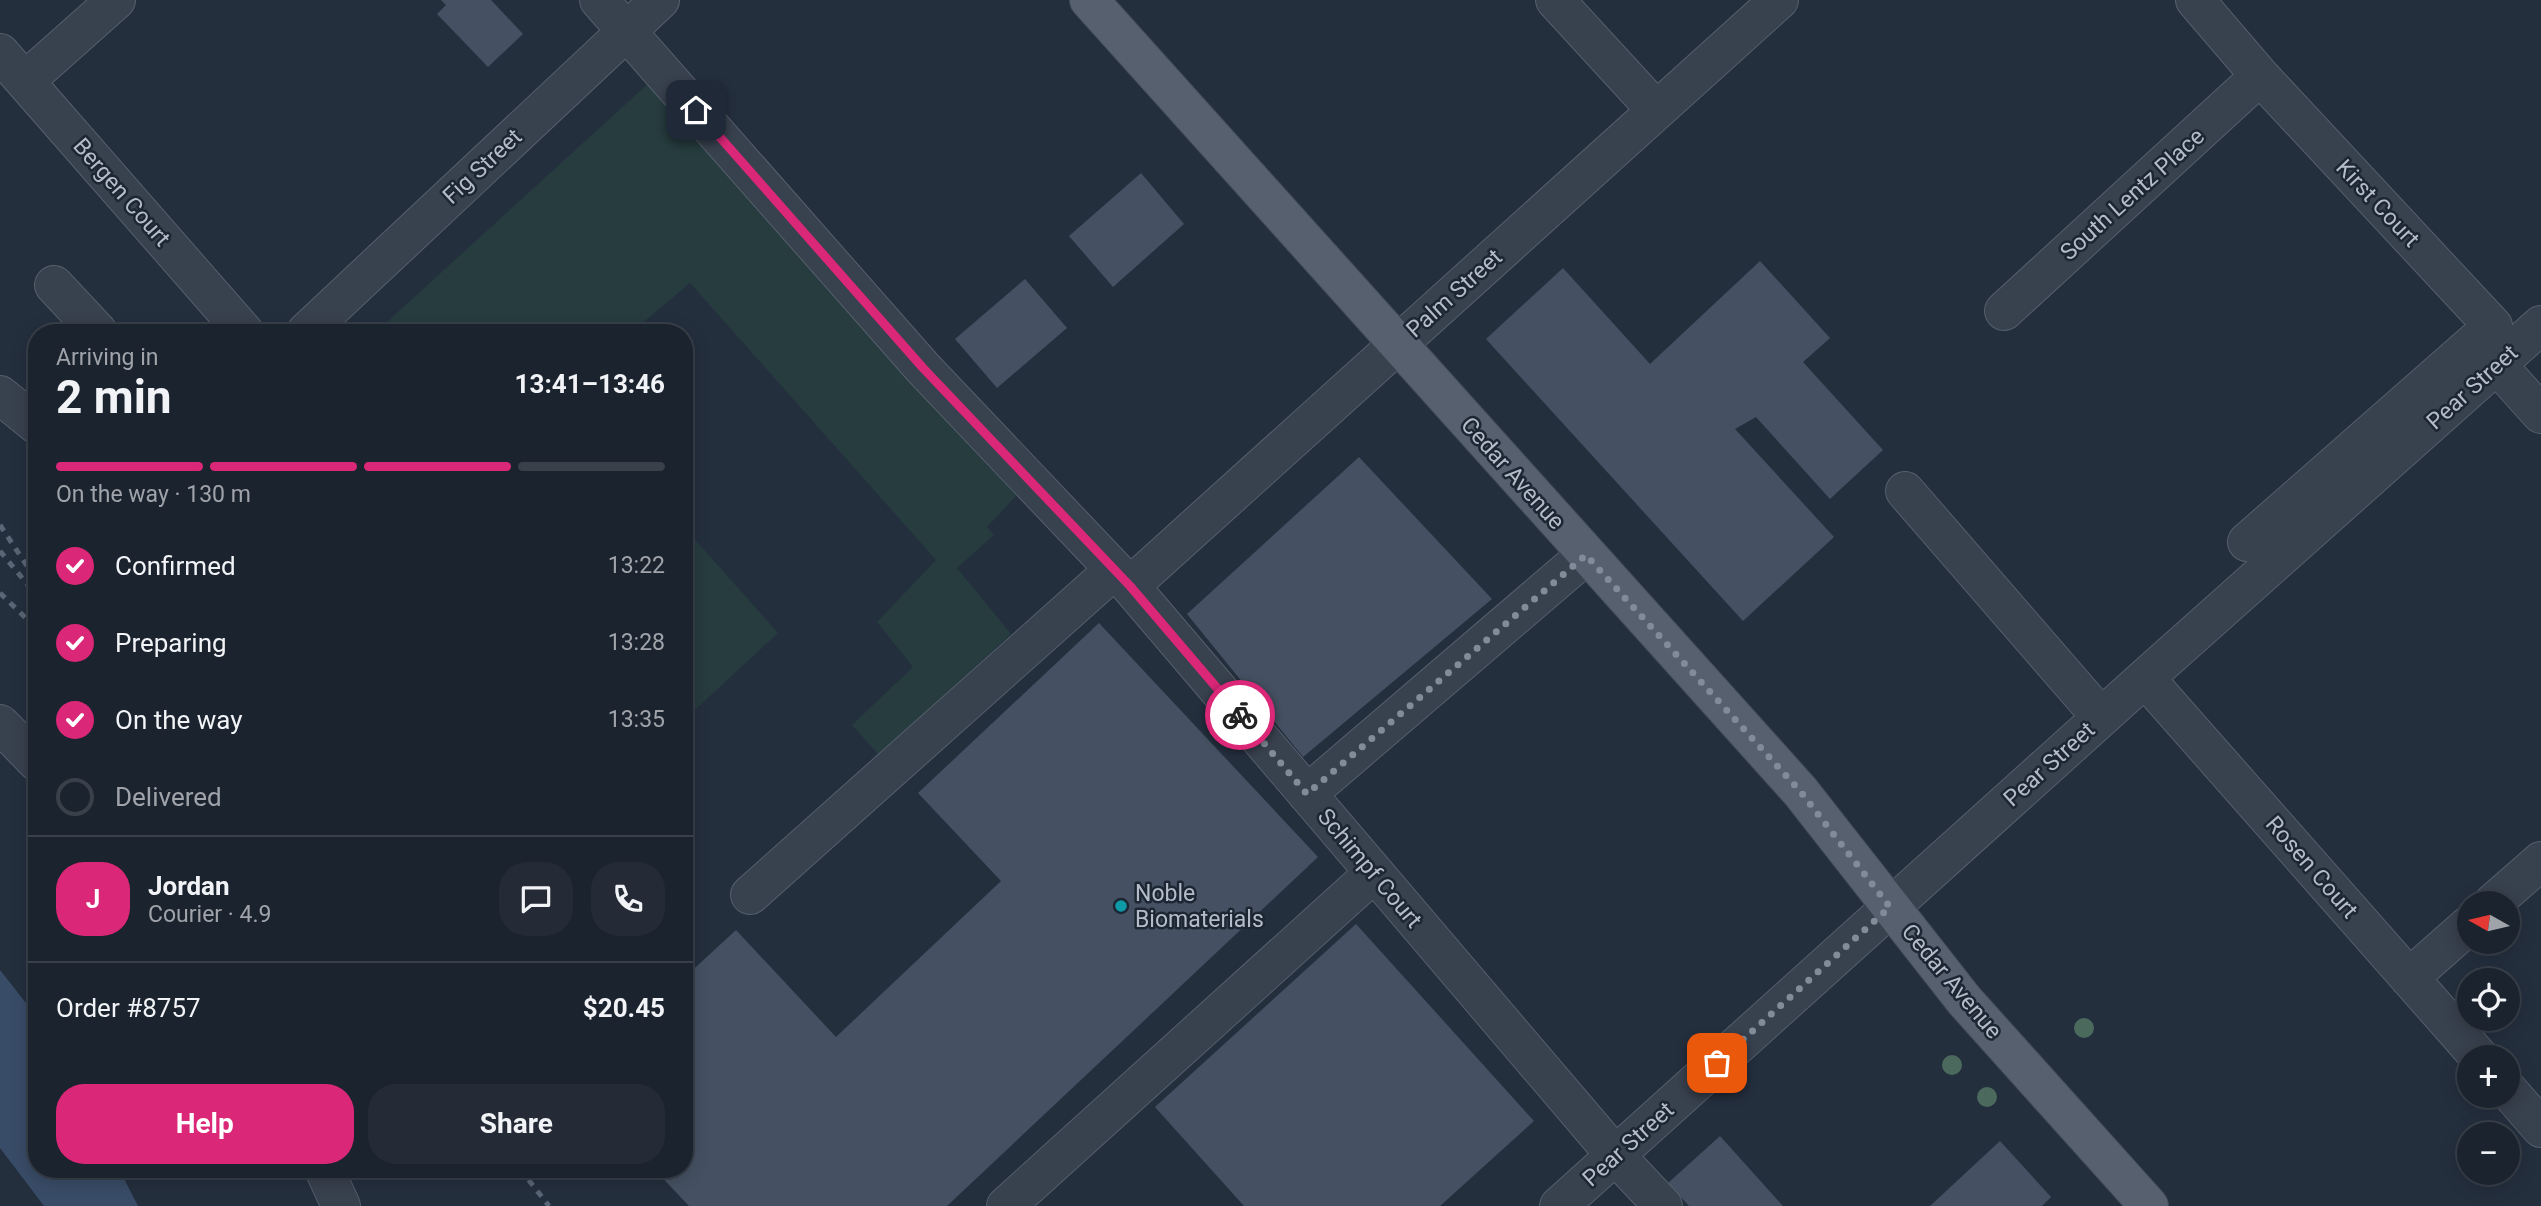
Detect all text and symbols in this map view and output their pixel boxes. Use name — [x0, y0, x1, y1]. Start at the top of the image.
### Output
pin — [666, 80, 726, 140]
icon: home — [677, 91, 715, 129]
street label: Fig Street — [437, 123, 527, 210]
street label: South Lentz Place — [2055, 123, 2210, 266]
street label: Bergen Court — [67, 133, 176, 252]
street label: Kirst Court — [2330, 154, 2425, 253]
street label: Palm Street — [1401, 244, 1508, 343]
street label: Pear Street — [2421, 339, 2523, 435]
text: Arriving in — [56, 344, 159, 371]
text: 13:41–13:46 — [515, 369, 665, 399]
text: 2 min — [56, 370, 172, 424]
street label: Cedar Avenue — [1455, 412, 1570, 535]
text: On the way · 130 m — [56, 481, 251, 508]
icon: check — [56, 547, 94, 585]
text: Confirmed — [115, 551, 236, 581]
text: 13:22 — [608, 552, 665, 579]
icon: check — [56, 624, 94, 662]
text: Preparing — [115, 628, 227, 658]
text: 13:28 — [608, 629, 665, 656]
courier — [1205, 680, 1275, 750]
icon: bike — [1221, 696, 1259, 734]
icon: check — [56, 701, 94, 739]
text: On the way — [115, 705, 243, 735]
text: 13:35 — [608, 706, 665, 733]
street label: Pear Street — [1998, 716, 2100, 812]
text: Delivered — [115, 782, 222, 812]
street label: Schimpf Court — [1312, 803, 1427, 933]
street label: Rosen Court — [2260, 811, 2363, 924]
button: chat — [499, 862, 573, 936]
button: phone — [591, 862, 665, 936]
text: Jordan — [148, 871, 230, 901]
place label: Noble Biomaterials — [1135, 880, 1264, 933]
text: J — [86, 884, 100, 914]
north arrow — [2457, 891, 2520, 954]
map controls — [2457, 891, 2520, 1185]
marker: Noble Biomaterials — [1113, 898, 1129, 914]
text: Courier · 4.9 — [148, 901, 271, 928]
street label: Cedar Avenue — [1896, 918, 2007, 1044]
button: locate — [2457, 968, 2520, 1031]
text: Order #8757 — [56, 993, 201, 1023]
text: $20.45 — [583, 993, 665, 1023]
pin — [1687, 1033, 1747, 1093]
icon: bag — [1698, 1044, 1736, 1082]
button: + — [2457, 1045, 2520, 1108]
button: Help — [56, 1084, 354, 1164]
button: Share — [368, 1084, 665, 1164]
street label: Pear Street — [1577, 1096, 1679, 1192]
button: − — [2457, 1122, 2520, 1185]

